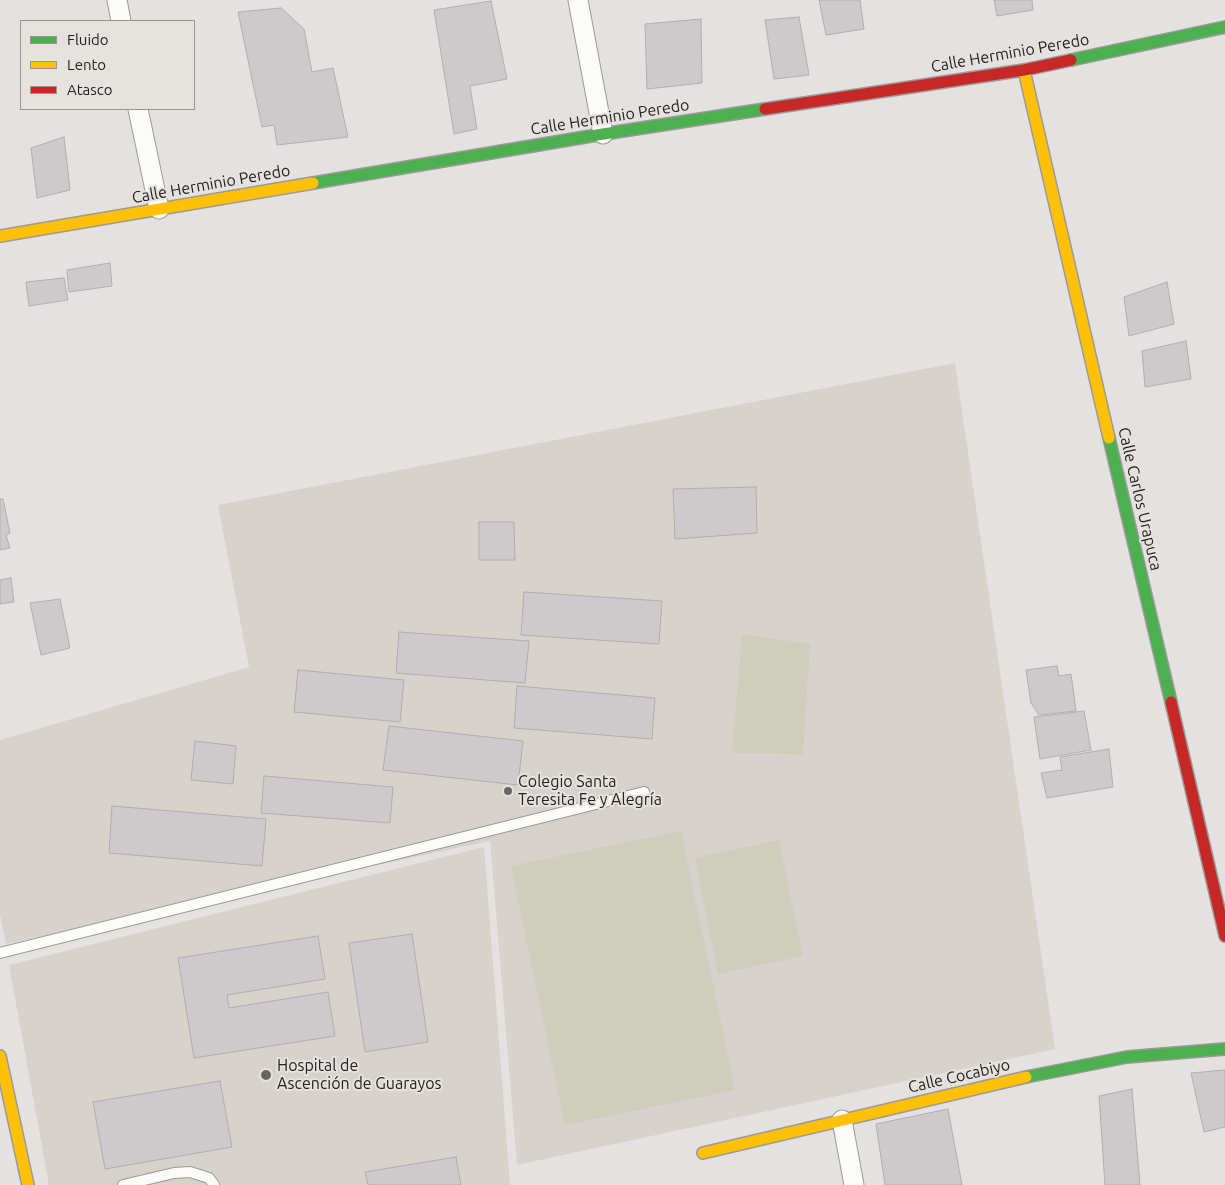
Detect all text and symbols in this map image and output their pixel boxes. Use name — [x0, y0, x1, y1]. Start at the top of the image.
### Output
legend — [20, 20, 195, 110]
street label: Calle Herminio Peredo — [929, 30, 1091, 76]
text: Fluido — [67, 31, 109, 48]
text: Lento — [67, 56, 106, 73]
text: Atasco — [67, 81, 113, 98]
street label: Calle Herminio Peredo — [529, 95, 691, 139]
street label: Calle Herminio Peredo — [130, 161, 292, 207]
street label: Calle Carlos Urapuca — [1114, 425, 1166, 573]
place label: Colegio Santa Teresita Fe y Alegría — [518, 772, 662, 810]
marker: Colegio Santa Teresita Fe y Alegría — [502, 785, 514, 797]
street label: Calle Cocabiyo — [906, 1055, 1012, 1097]
place label: Hospital de Ascención de Guarayos — [277, 1056, 441, 1094]
marker: Hospital de Ascención de Guarayos — [259, 1068, 273, 1082]

